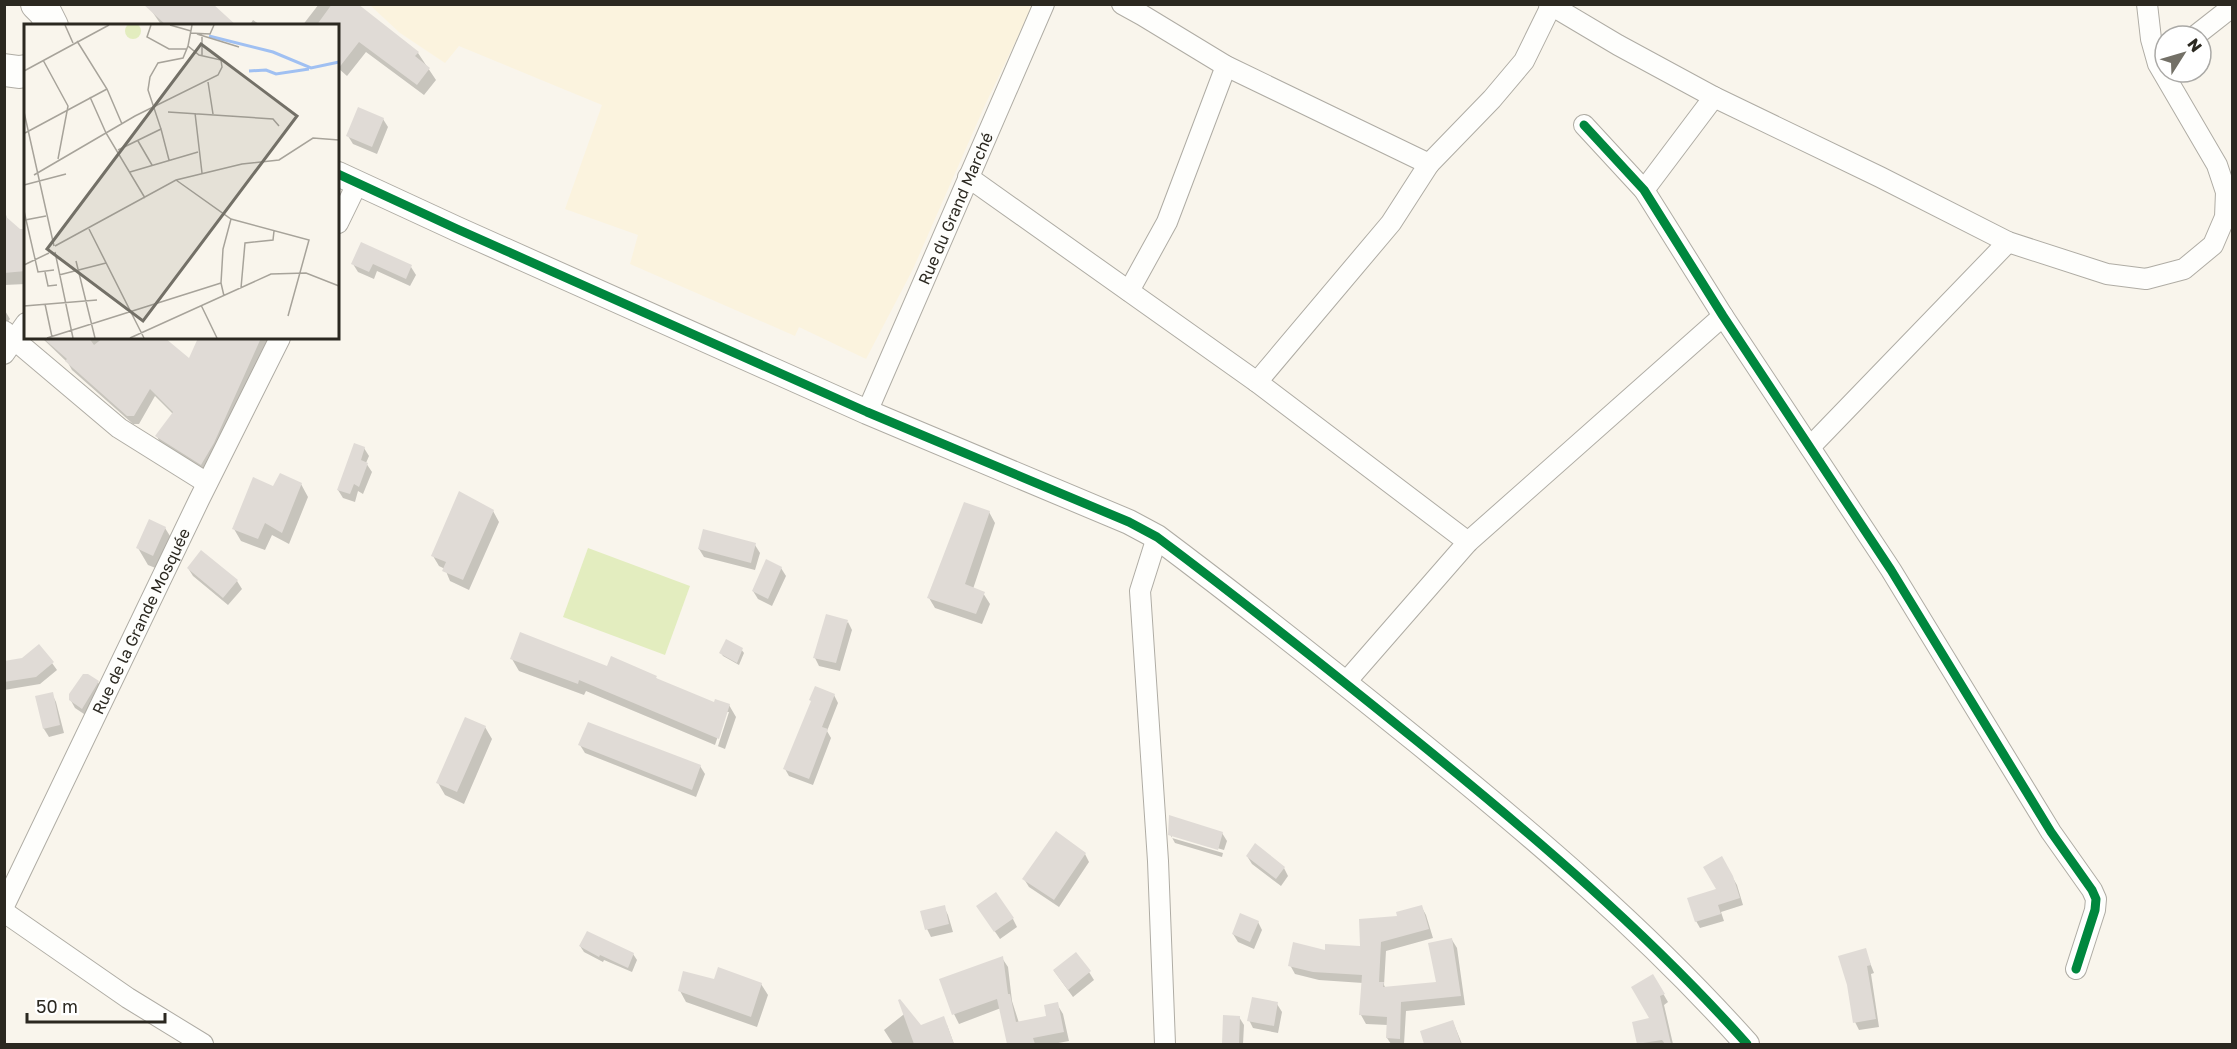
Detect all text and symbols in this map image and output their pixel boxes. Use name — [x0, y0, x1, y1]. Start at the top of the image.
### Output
inset map — [24, 24, 339, 339]
north arrow — [2153, 24, 2213, 84]
text: N — [2183, 34, 2207, 56]
street label: Rue du Grand Marché — [914, 129, 997, 288]
street label: Rue de la Grande Mosquée — [88, 525, 194, 718]
scale bar — [27, 986, 165, 1024]
text: 50 m — [36, 995, 78, 1017]

